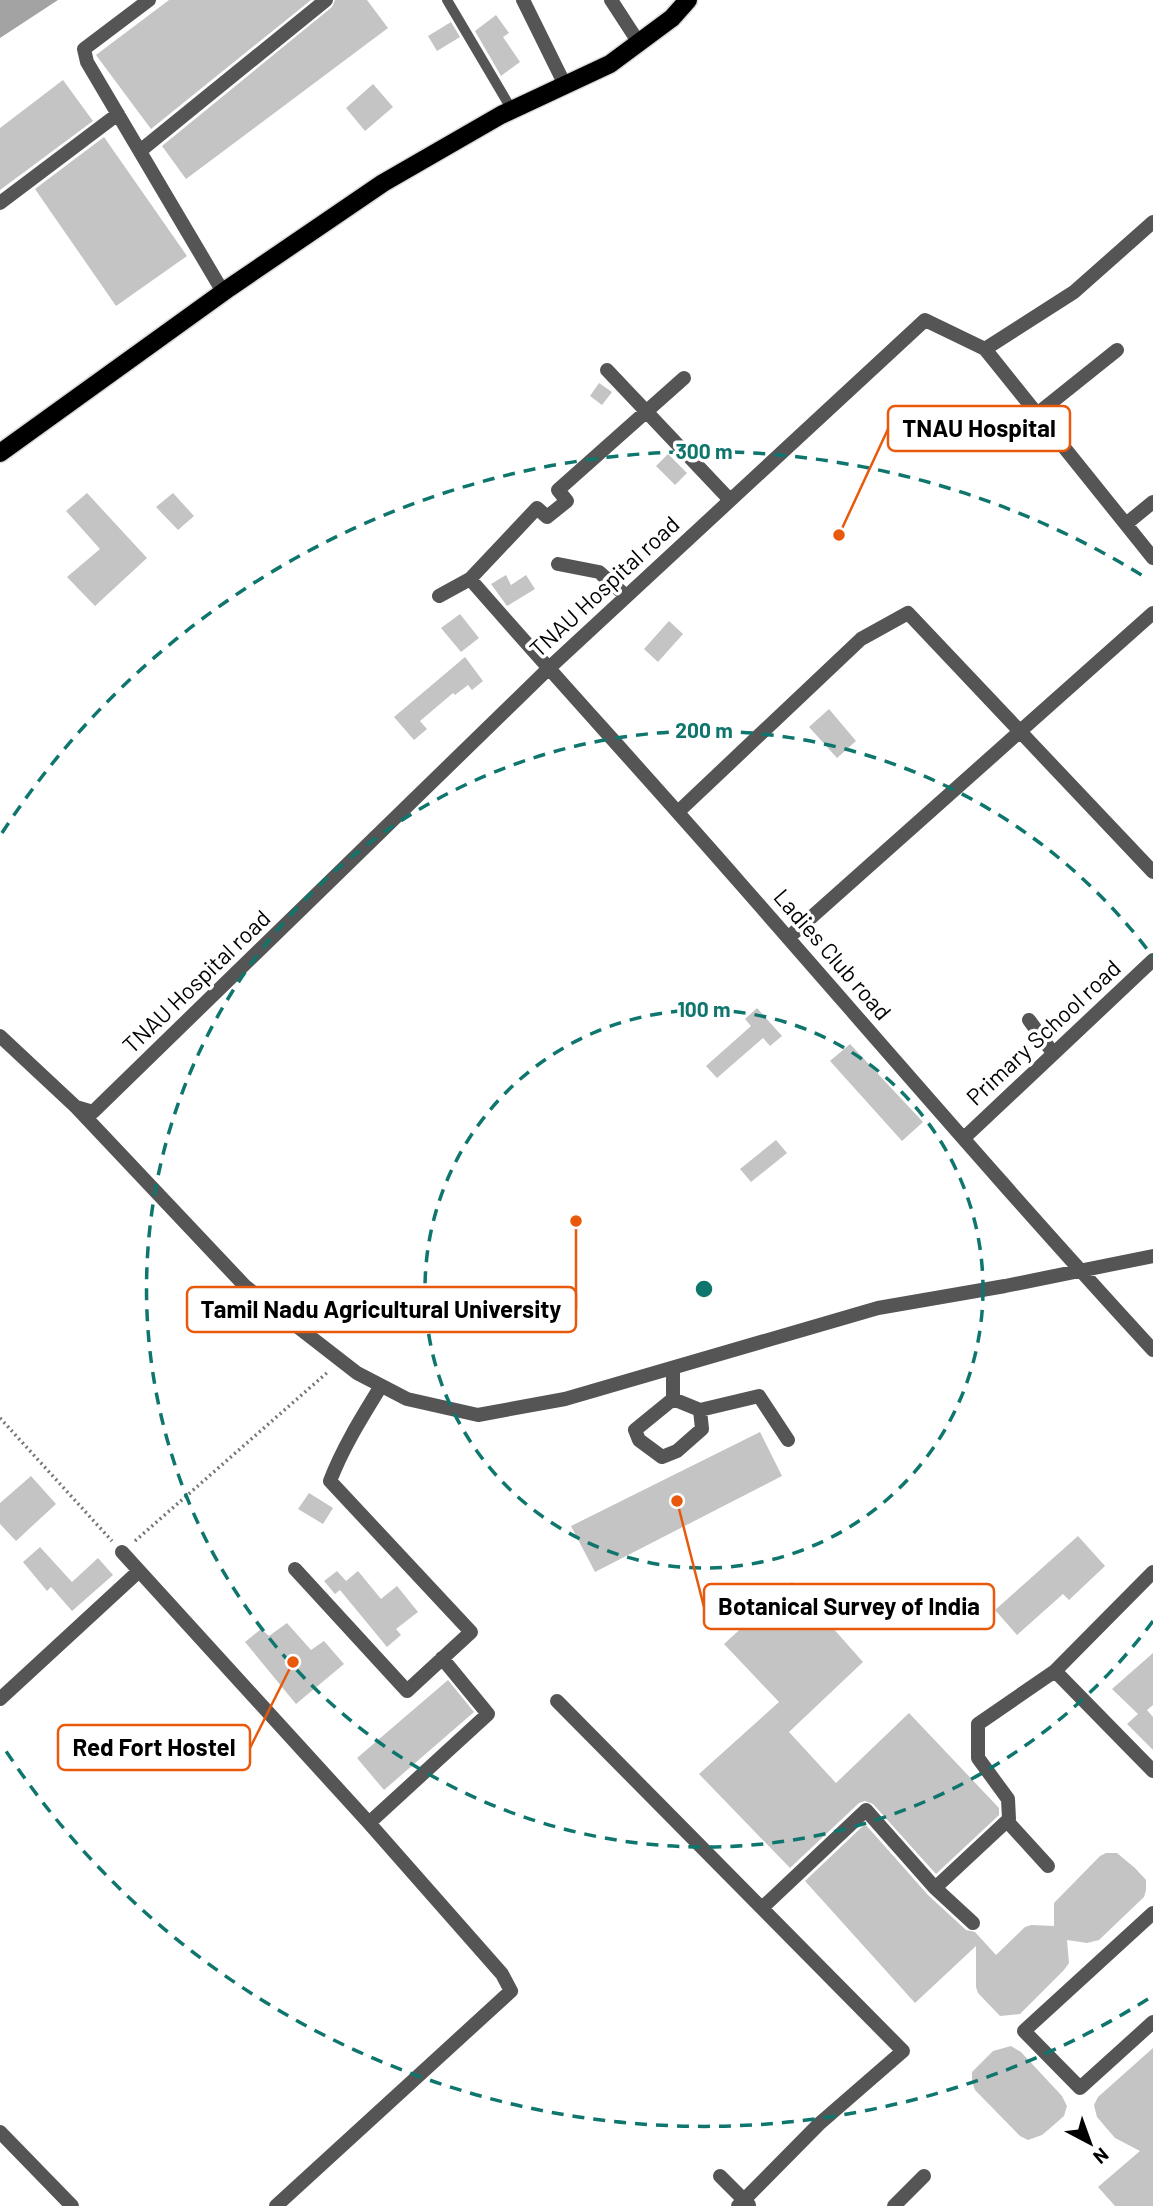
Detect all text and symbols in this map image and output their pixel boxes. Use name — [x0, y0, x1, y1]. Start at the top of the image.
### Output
callout: TNAU Hospital — [888, 406, 1070, 451]
text: TNAU Hospital — [902, 413, 1056, 442]
text: 300 m — [675, 438, 733, 463]
street label: TNAU Hospital road — [523, 510, 685, 662]
text: 200 m — [675, 717, 733, 742]
street label: Ladies Club road — [768, 883, 898, 1025]
street label: TNAU Hospital road — [116, 903, 276, 1059]
street label: Primary School road — [960, 953, 1126, 1111]
text: 100 m — [677, 996, 731, 1021]
centre of rings — [692, 1277, 716, 1301]
callout: Tamil Nadu Agricultural University — [187, 1287, 576, 1332]
text: Tamil Nadu Agricultural University — [201, 1294, 561, 1323]
callout: Botanical Survey of India — [704, 1584, 994, 1629]
text: Botanical Survey of India — [718, 1591, 980, 1620]
callout: Red Fort Hostel — [58, 1725, 250, 1770]
text: Red Fort Hostel — [72, 1732, 236, 1761]
north arrow — [1055, 2108, 1125, 2178]
text: N — [1089, 2143, 1114, 2169]

